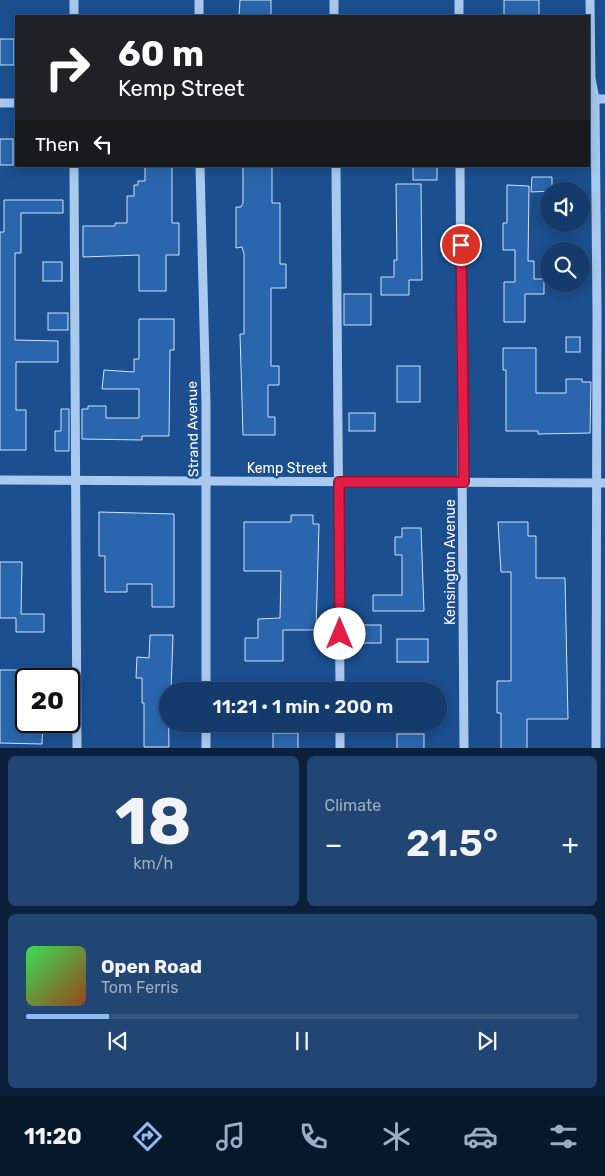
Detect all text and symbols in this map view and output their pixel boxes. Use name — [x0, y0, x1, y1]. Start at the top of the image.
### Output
text: 60 m — [118, 33, 204, 75]
icon: right — [35, 35, 100, 100]
text: Kemp Street — [118, 75, 245, 102]
icon: left — [89, 130, 117, 158]
text: Then — [35, 133, 79, 156]
map controls — [540, 182, 590, 292]
button: sound — [540, 182, 590, 232]
pin — [440, 224, 482, 266]
icon: arrive — [447, 231, 475, 259]
button: search — [540, 242, 590, 292]
street label: Strand Avenue — [184, 381, 202, 477]
street label: Kemp Street — [247, 460, 328, 477]
street label: Kensington Avenue — [442, 499, 459, 625]
position arrow — [313, 607, 365, 659]
speed limit sign: 20 — [15, 668, 80, 733]
text: 11:21 · 1 min · 200 m — [213, 695, 393, 718]
text: 18 — [115, 783, 191, 860]
text: Climate — [325, 796, 381, 815]
text: 21.5° — [406, 820, 498, 866]
text: − — [325, 828, 343, 861]
text: + — [562, 828, 579, 861]
text: km/h — [133, 854, 173, 873]
text: Open Road — [101, 955, 202, 978]
text: Tom Ferris — [101, 978, 178, 997]
icon: previous — [104, 1027, 132, 1055]
icon: pause — [288, 1027, 316, 1055]
icon: next — [473, 1027, 501, 1055]
icon: directions — [130, 1119, 165, 1154]
icon: music — [213, 1119, 248, 1154]
icon: phone — [296, 1119, 331, 1154]
icon: climate — [379, 1119, 414, 1154]
icon: car — [463, 1119, 498, 1154]
icon: filters — [546, 1119, 581, 1154]
text: 11:20 — [24, 1123, 82, 1150]

